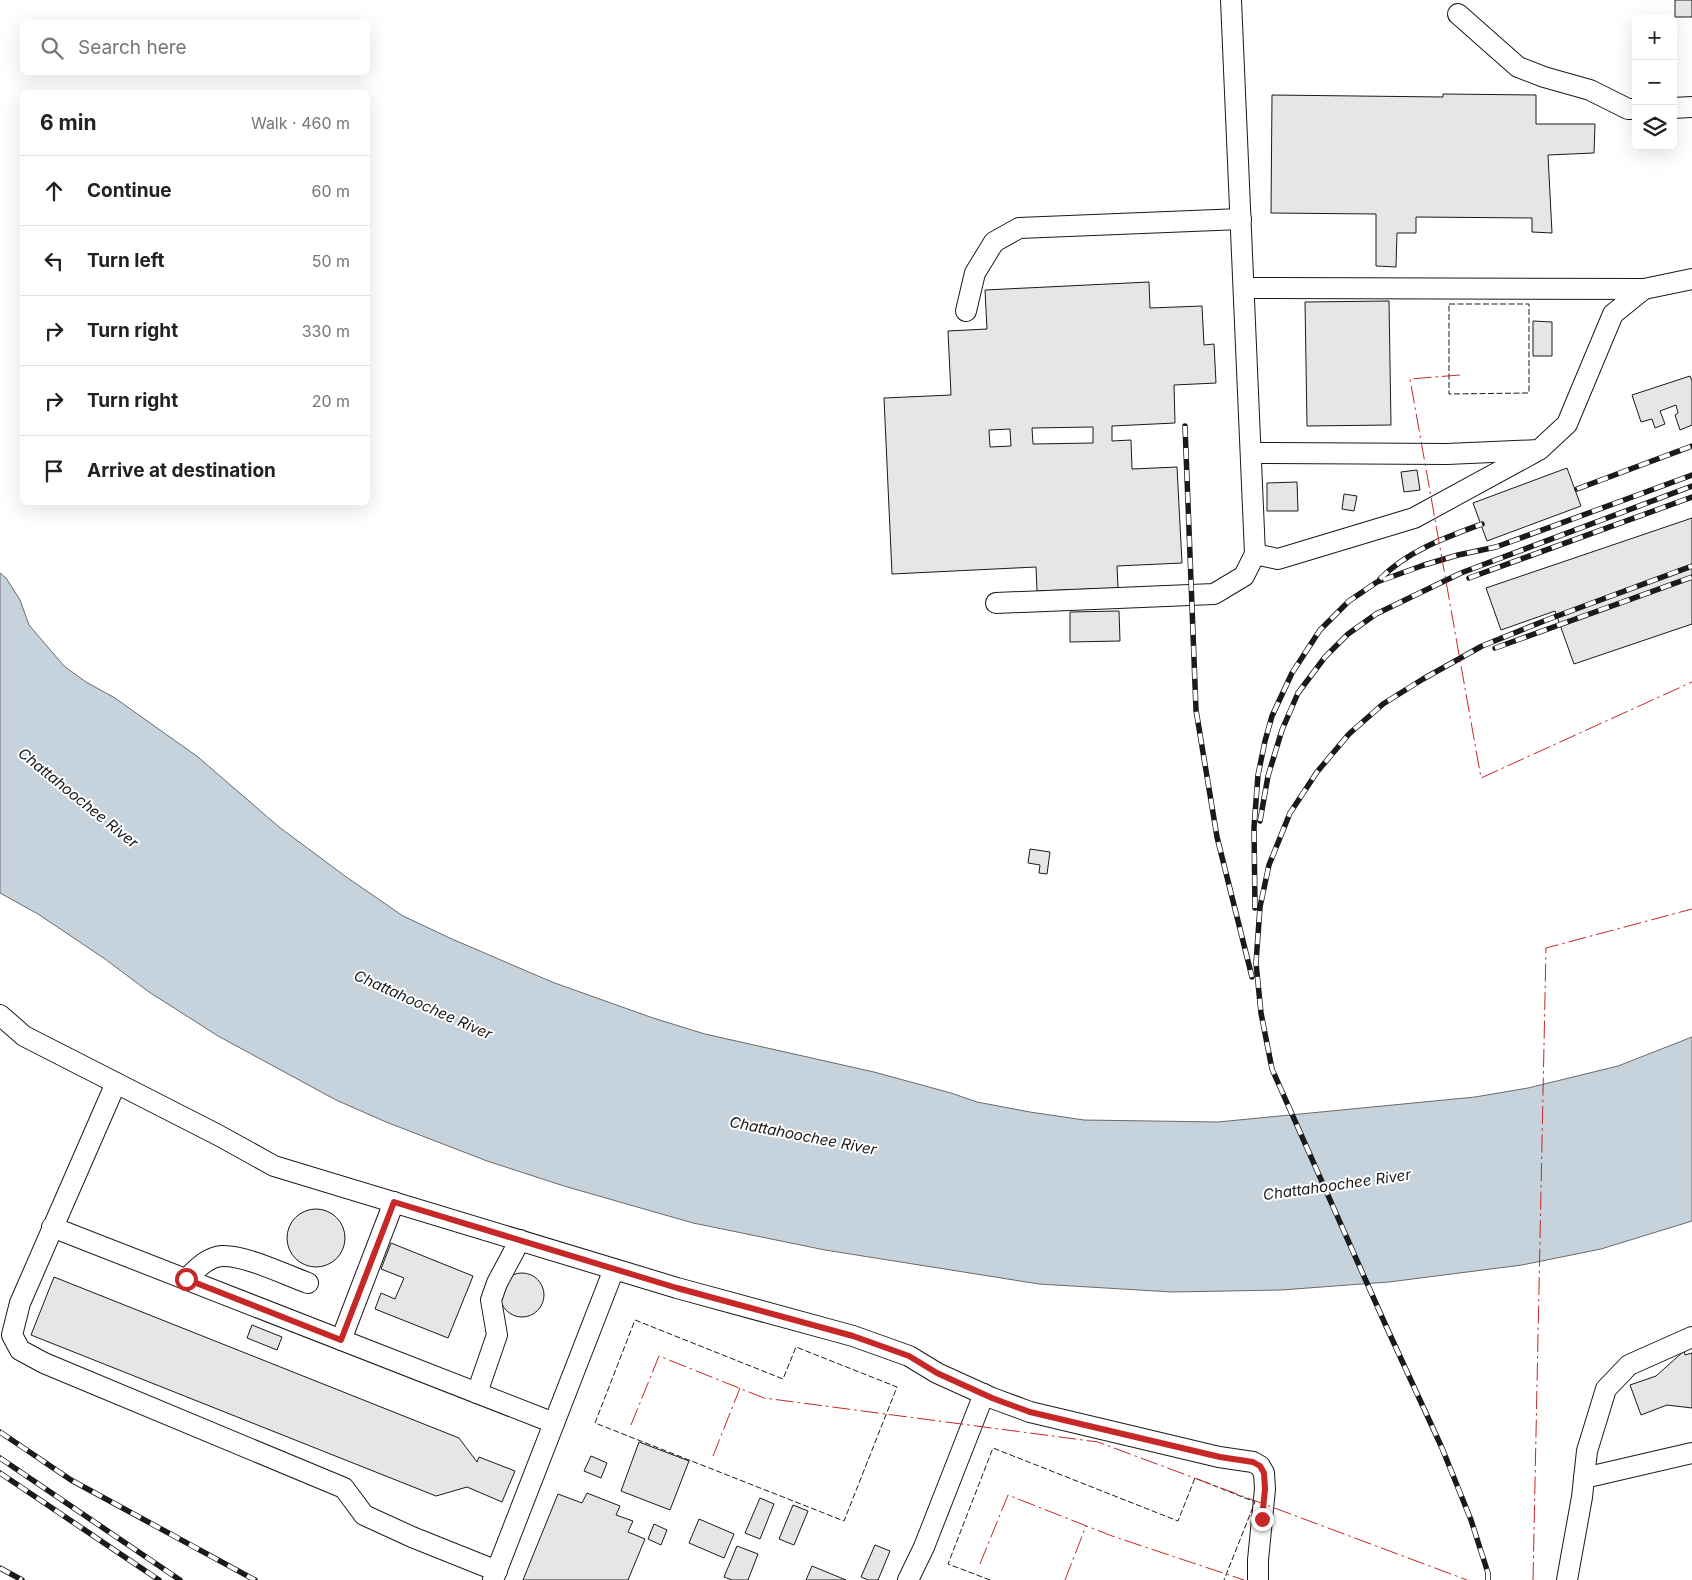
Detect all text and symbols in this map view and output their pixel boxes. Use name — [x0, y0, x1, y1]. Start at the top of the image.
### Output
map controls — [1632, 15, 1677, 150]
button: + — [1632, 15, 1677, 60]
search box — [20, 20, 370, 75]
icon: search — [38, 34, 66, 62]
text: Search here — [78, 36, 187, 59]
button: − — [1632, 60, 1677, 105]
button: layers — [1632, 105, 1677, 150]
text: 6 min — [40, 110, 97, 135]
text: Walk · 460 m — [251, 113, 350, 133]
icon: ahead — [40, 177, 68, 205]
text: Continue — [87, 179, 172, 202]
text: 60 m — [311, 181, 350, 201]
icon: left — [40, 247, 68, 275]
text: Turn left — [87, 249, 165, 272]
text: 50 m — [312, 251, 350, 271]
icon: right — [40, 317, 68, 345]
text: Turn right — [87, 319, 178, 342]
text: 330 m — [302, 321, 350, 341]
icon: right — [40, 387, 68, 415]
text: Turn right — [87, 389, 178, 412]
text: 20 m — [312, 391, 350, 411]
icon: arrive — [40, 457, 68, 485]
text: Arrive at destination — [87, 459, 276, 482]
water label: Chattahoochee River — [14, 743, 142, 852]
water label: Chattahoochee River — [351, 966, 495, 1044]
water label: Chattahoochee River — [728, 1112, 878, 1159]
water label: Chattahoochee River — [1262, 1165, 1412, 1204]
route start — [175, 1268, 198, 1291]
route end — [1251, 1508, 1274, 1531]

